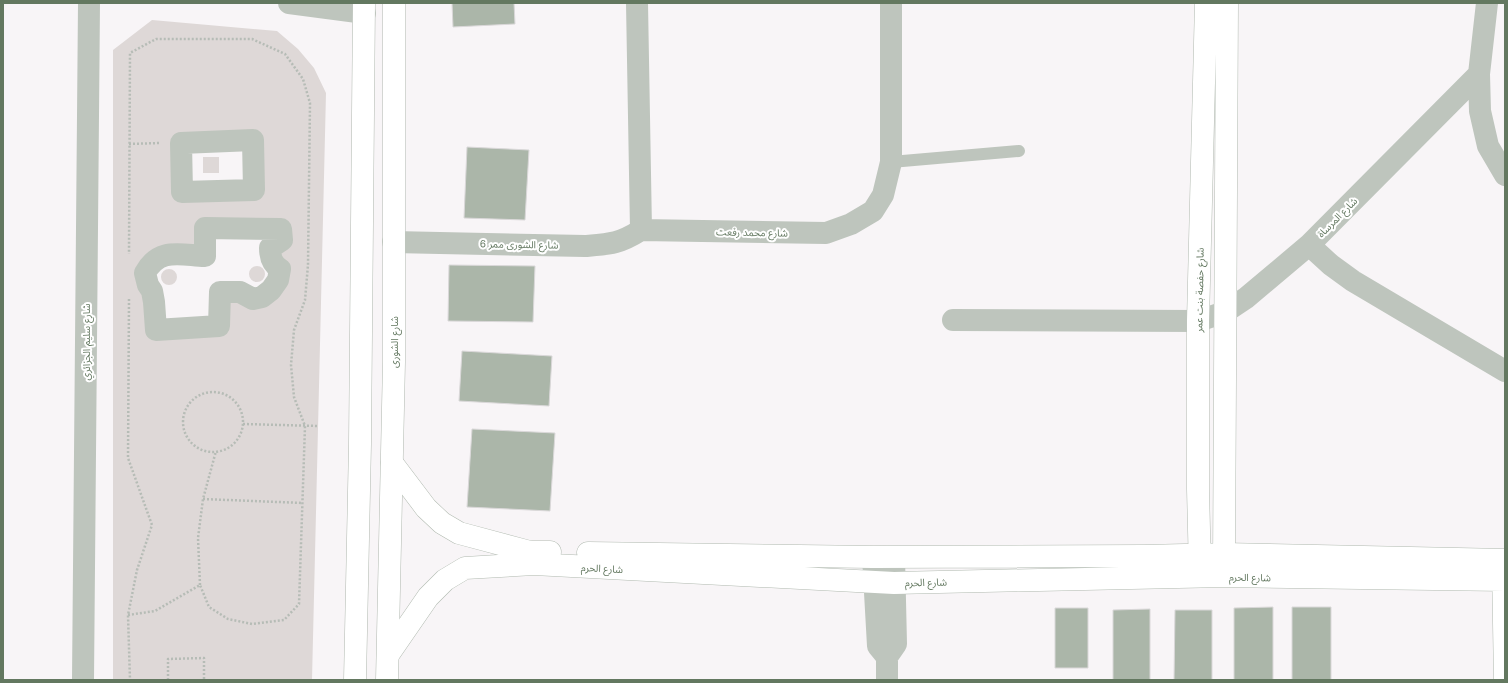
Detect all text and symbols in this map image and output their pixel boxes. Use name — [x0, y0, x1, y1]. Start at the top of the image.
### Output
street label: شارع المرساة — [1315, 194, 1361, 241]
street label: شارع محمد رفعت — [716, 225, 788, 241]
street label: شارع الشورى ممر 6 — [480, 237, 559, 253]
street label: شارع حفصة بنت عمر — [1192, 247, 1208, 334]
street label: شارع سليم الجزائري — [80, 303, 94, 381]
street label: شارع الشورى — [388, 316, 402, 368]
street label: شارع الحرم — [581, 561, 623, 578]
street label: شارع الحرم — [1229, 571, 1271, 586]
street label: شارع الحرم — [905, 576, 947, 591]

